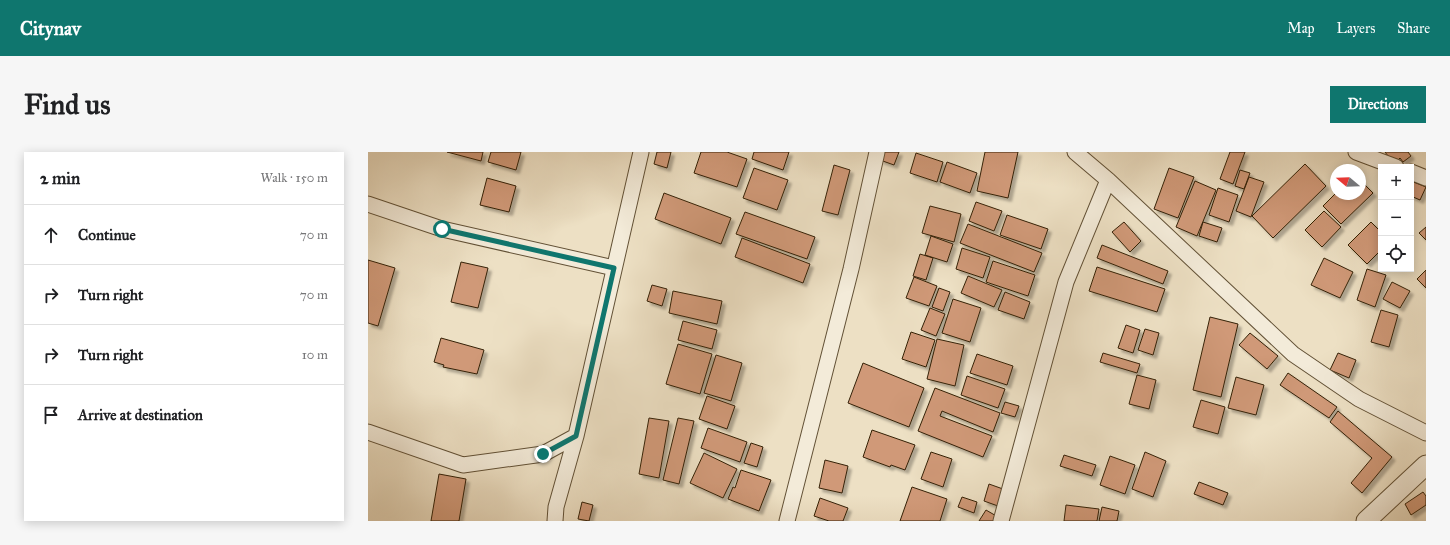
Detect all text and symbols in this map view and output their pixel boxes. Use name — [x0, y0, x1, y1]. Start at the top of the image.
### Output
text: Citynav — [20, 17, 81, 40]
text: Map — [1287, 20, 1315, 37]
text: Layers — [1337, 20, 1375, 37]
text: Share — [1397, 20, 1430, 37]
button: Directions — [1330, 86, 1426, 123]
text: Find us — [24, 87, 110, 122]
north arrow — [1330, 164, 1366, 200]
map controls — [1378, 164, 1414, 272]
button: + — [1378, 164, 1414, 200]
text: 2 min — [40, 168, 80, 189]
text: Walk · 150 m — [260, 170, 328, 186]
button: − — [1378, 200, 1414, 236]
route start — [433, 220, 451, 238]
icon: ahead — [40, 224, 62, 246]
text: Continue — [78, 226, 136, 244]
text: 70 m — [300, 227, 328, 243]
button: locate — [1378, 236, 1414, 272]
icon: right — [40, 284, 62, 306]
text: Turn right — [78, 286, 143, 304]
text: 70 m — [300, 287, 328, 303]
icon: right — [40, 344, 62, 366]
text: Turn right — [78, 346, 143, 364]
text: 10 m — [302, 347, 328, 363]
icon: arrive — [40, 404, 62, 426]
text: Arrive at destination — [78, 406, 203, 424]
route end — [534, 445, 552, 463]

